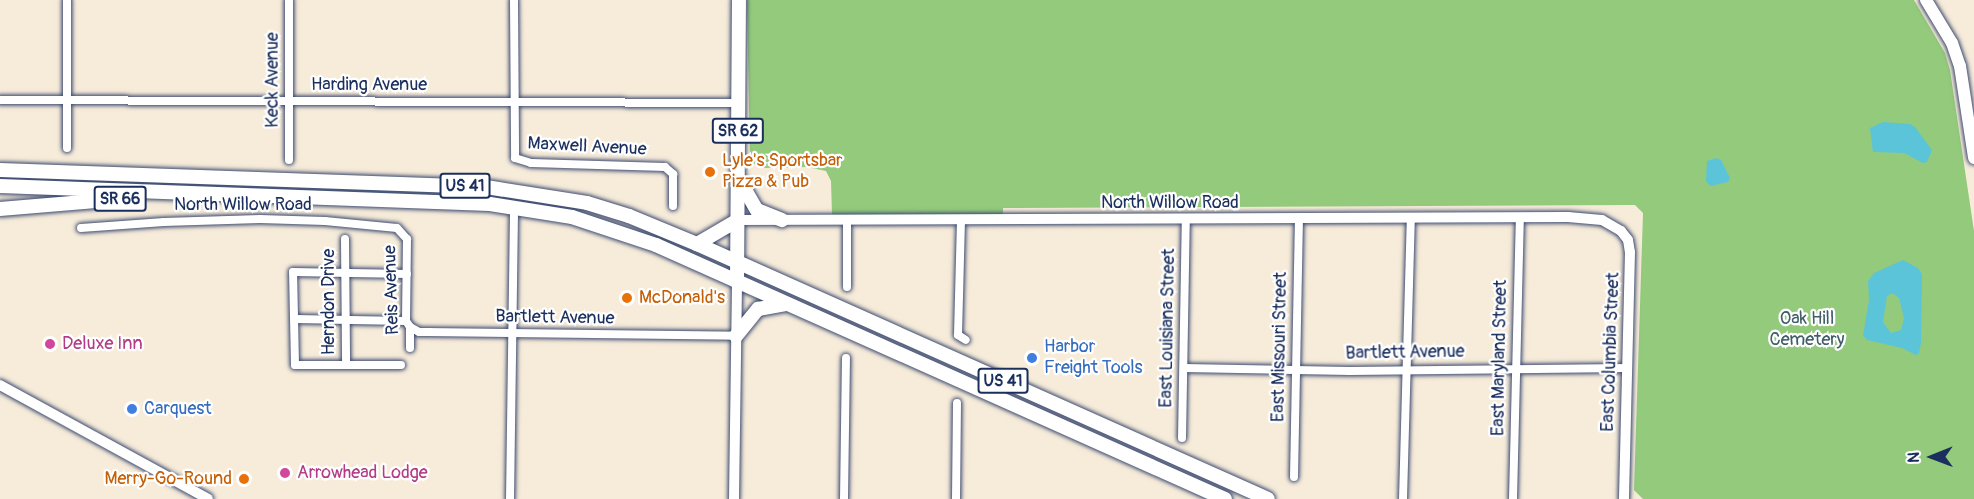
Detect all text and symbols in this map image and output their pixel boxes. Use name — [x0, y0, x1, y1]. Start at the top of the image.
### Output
street label: Keck Avenue — [262, 32, 284, 128]
street label: Harding Avenue — [311, 74, 427, 96]
road number: SR 62 — [711, 118, 765, 144]
street label: Maxwell Avenue — [527, 133, 647, 161]
place label: Lyle's Sportsbar Pizza & Pub — [722, 151, 843, 194]
marker: Lyle's Sportsbar Pizza & Pub — [703, 165, 717, 179]
road number: US 41 — [440, 173, 490, 199]
road number: SR 66 — [93, 186, 147, 212]
street label: North Willow Road — [1101, 192, 1239, 214]
street label: North Willow Road — [174, 194, 312, 216]
street label: Reis Avenue — [380, 245, 404, 335]
street label: East Louisiana Street — [1156, 248, 1180, 408]
street label: Herndon Drive — [318, 249, 340, 355]
street label: East Missouri Street — [1268, 272, 1292, 422]
street label: East Columbia Street — [1597, 272, 1625, 432]
street label: East Maryland Street — [1488, 280, 1512, 436]
place label: McDonald's — [639, 287, 725, 309]
marker: McDonald's — [620, 291, 634, 305]
street label: Bartlett Avenue — [495, 306, 615, 330]
park label: Oak Hill Cemetery — [1770, 309, 1844, 352]
place label: Deluxe Inn — [62, 333, 143, 355]
marker: Deluxe Inn — [43, 337, 57, 351]
place label: Harbor Freight Tools — [1044, 337, 1143, 380]
street label: Bartlett Avenue — [1345, 341, 1465, 365]
marker: Harbor Freight Tools — [1025, 351, 1039, 365]
road number: US 41 — [978, 368, 1028, 394]
place label: Carquest — [144, 398, 212, 420]
marker: Carquest — [125, 402, 139, 416]
north arrow — [1902, 427, 1962, 487]
text: N — [1904, 452, 1924, 463]
place label: Arrowhead Lodge — [297, 462, 428, 484]
marker: Arrowhead Lodge — [278, 466, 292, 480]
place label: Merry-Go-Round — [105, 468, 232, 490]
marker: Merry-Go-Round — [237, 472, 251, 486]

